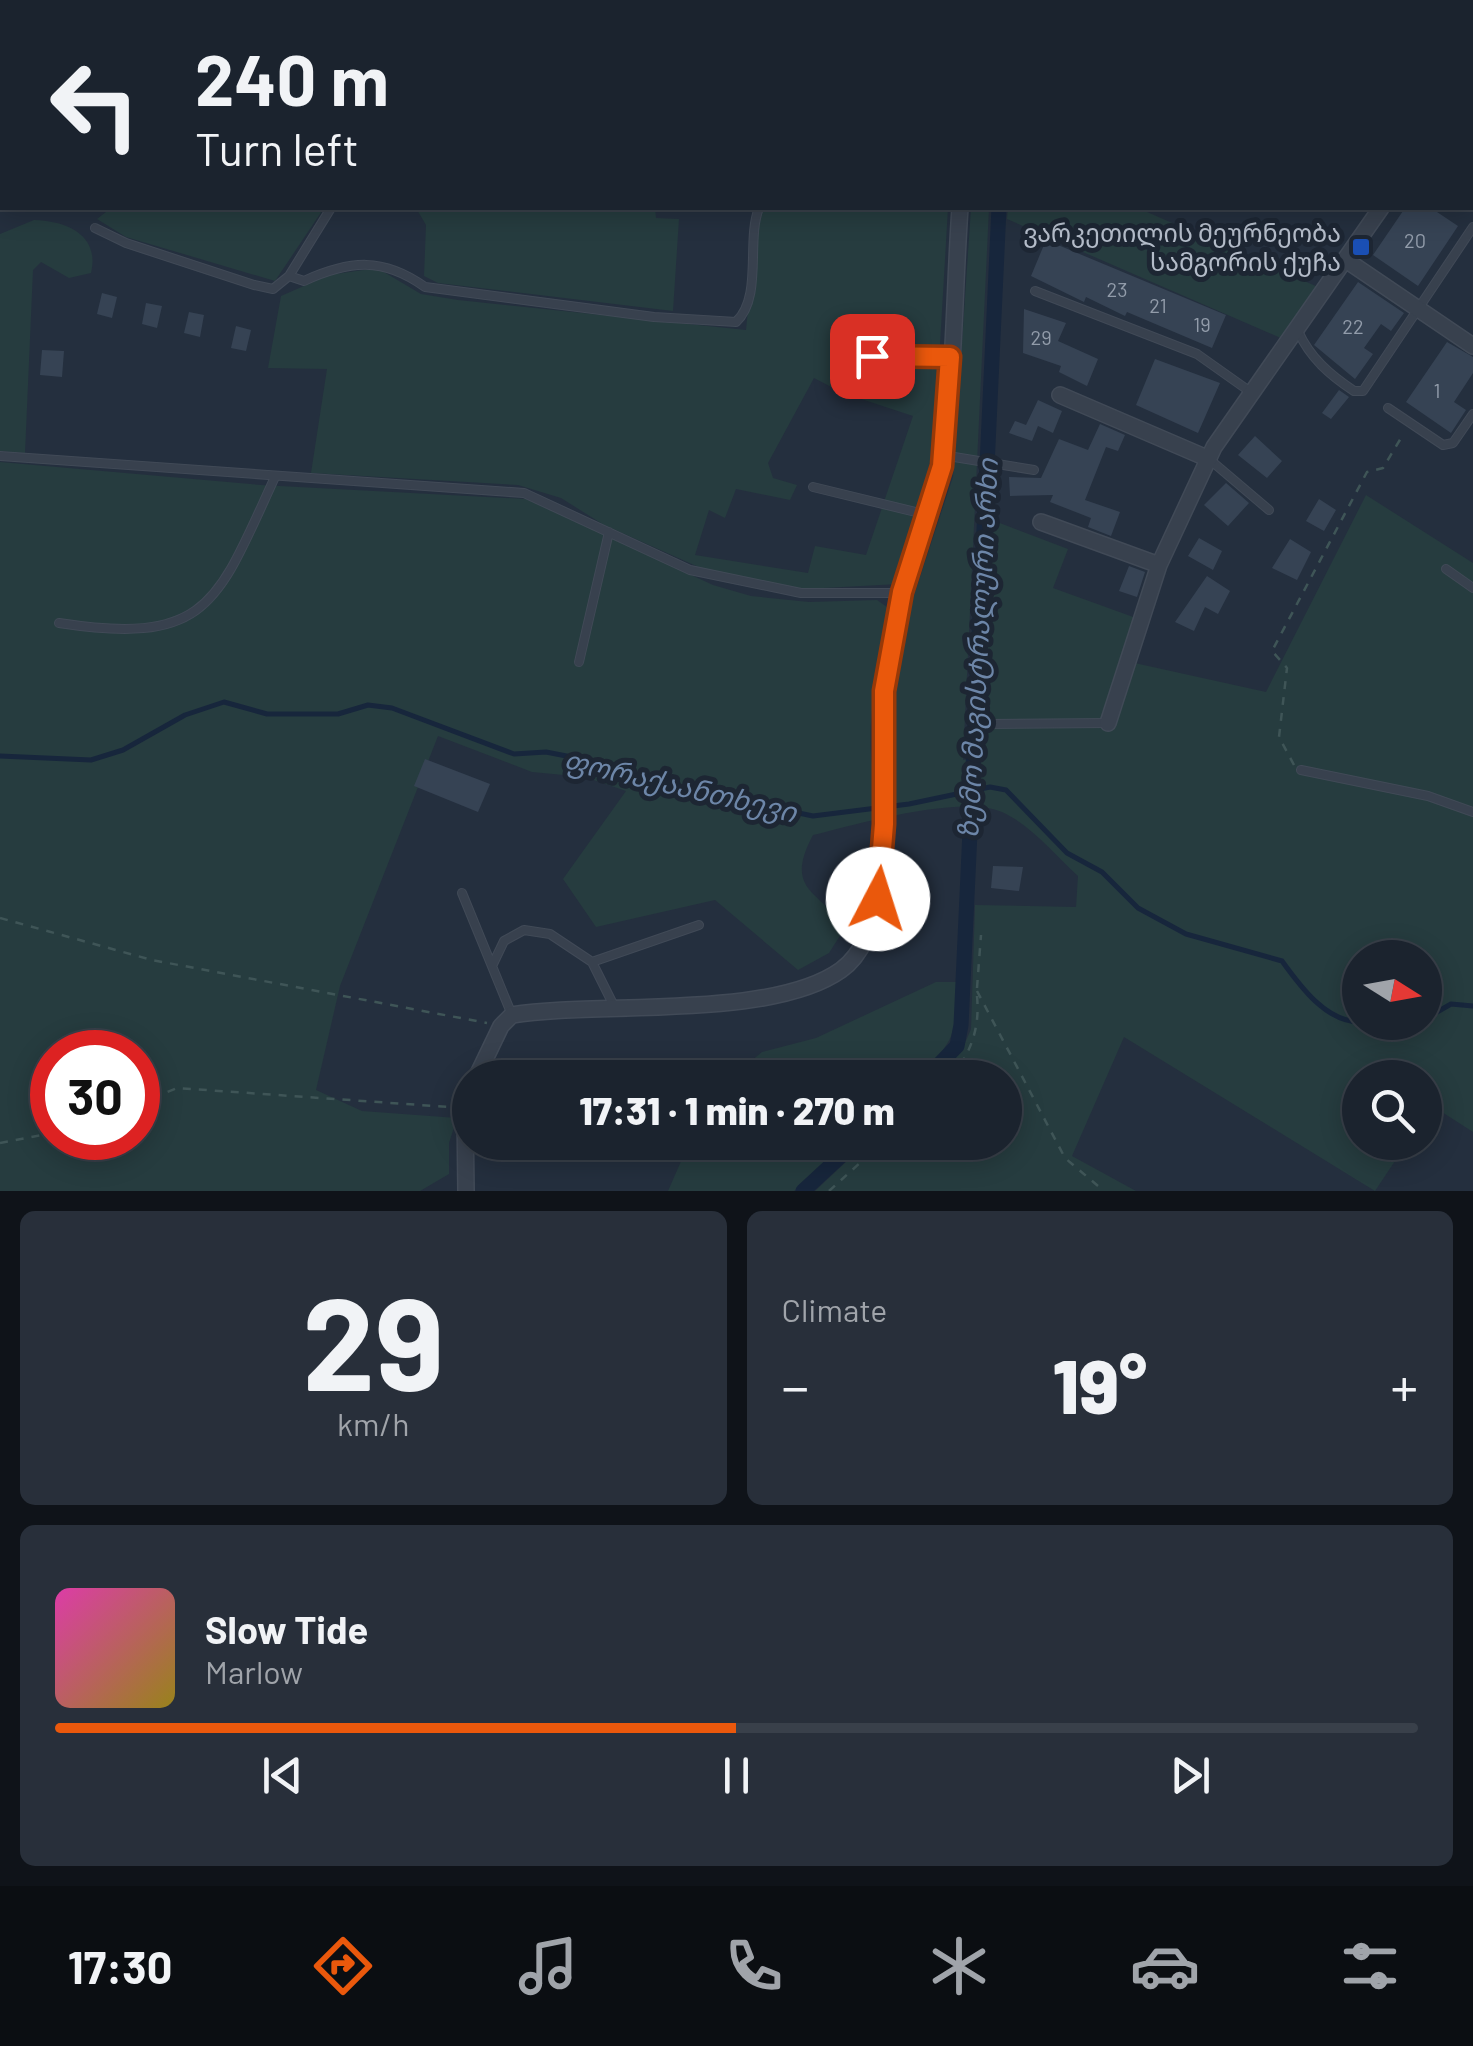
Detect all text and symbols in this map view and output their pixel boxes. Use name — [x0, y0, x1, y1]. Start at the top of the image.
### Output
text: 240 m — [195, 36, 389, 120]
icon: left — [30, 40, 160, 170]
text: Turn left — [195, 121, 359, 175]
place label: ვარკეთილის მეურნეობა სამგორის ქუჩა — [1023, 217, 1341, 277]
house number: 20 — [1404, 228, 1426, 252]
marker: ვარკეთილის მეურნეობა სამგორის ქუჩა — [1350, 236, 1372, 258]
house number: 23 — [1107, 277, 1127, 301]
house number: 21 — [1149, 293, 1167, 317]
house number: 19 — [1193, 312, 1211, 336]
pin — [830, 314, 915, 399]
house number: 22 — [1342, 314, 1364, 338]
house number: 29 — [1030, 325, 1052, 349]
icon: arrive — [845, 329, 900, 384]
house number: 1 — [1434, 378, 1441, 402]
water label: ზემო მაგისტრალური არხი — [950, 456, 1005, 840]
water label: ფორაქაანთხევი — [560, 742, 802, 830]
position arrow — [826, 847, 930, 951]
north arrow — [1342, 940, 1442, 1040]
map controls — [1342, 940, 1442, 1160]
speed limit sign: 30 — [30, 1030, 160, 1160]
button: search — [1342, 1060, 1442, 1160]
text: 17:31 · 1 min · 270 m — [579, 1087, 895, 1133]
text: 29 — [302, 1261, 444, 1417]
text: Climate — [782, 1290, 887, 1328]
text: 19° — [1052, 1339, 1147, 1429]
text: − — [782, 1352, 809, 1418]
text: + — [1390, 1352, 1418, 1418]
text: km/h — [337, 1404, 409, 1442]
text: Slow Tide — [205, 1606, 368, 1652]
text: Marlow — [205, 1652, 303, 1690]
icon: previous — [255, 1748, 310, 1803]
icon: pause — [709, 1748, 764, 1803]
icon: next — [1163, 1748, 1218, 1803]
icon: directions — [308, 1931, 378, 2001]
icon: music — [513, 1931, 583, 2001]
icon: phone — [719, 1931, 789, 2001]
icon: climate — [924, 1931, 994, 2001]
icon: car — [1130, 1931, 1200, 2001]
icon: filters — [1335, 1931, 1405, 2001]
text: 17:30 — [68, 1939, 172, 1993]

